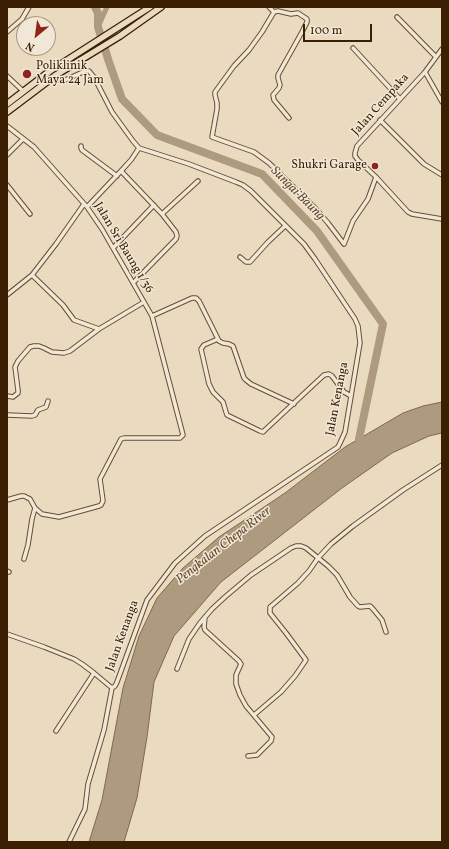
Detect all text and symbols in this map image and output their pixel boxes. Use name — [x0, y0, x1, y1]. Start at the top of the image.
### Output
north arrow — [16, 16, 56, 56]
scale bar — [305, 16, 374, 42]
text: 100 m — [310, 23, 342, 39]
text: N — [23, 38, 38, 55]
place label: Poliklinik Maya 24 Jam — [36, 60, 104, 88]
marker: Poliklinik Maya 24 Jam — [21, 68, 33, 80]
street label: Jalan Cempaka — [349, 71, 413, 139]
place label: Shukri Garage — [291, 159, 367, 173]
marker: Shukri Garage — [370, 161, 380, 171]
water label: Sungai Baung — [267, 164, 327, 224]
street label: Jalan Sri Baung 1/36 — [90, 200, 156, 296]
street label: Jalan Kenanga — [324, 361, 352, 437]
water label: Pengkalan Chepa River — [173, 504, 275, 588]
street label: Jalan Kenanga — [103, 598, 143, 674]

